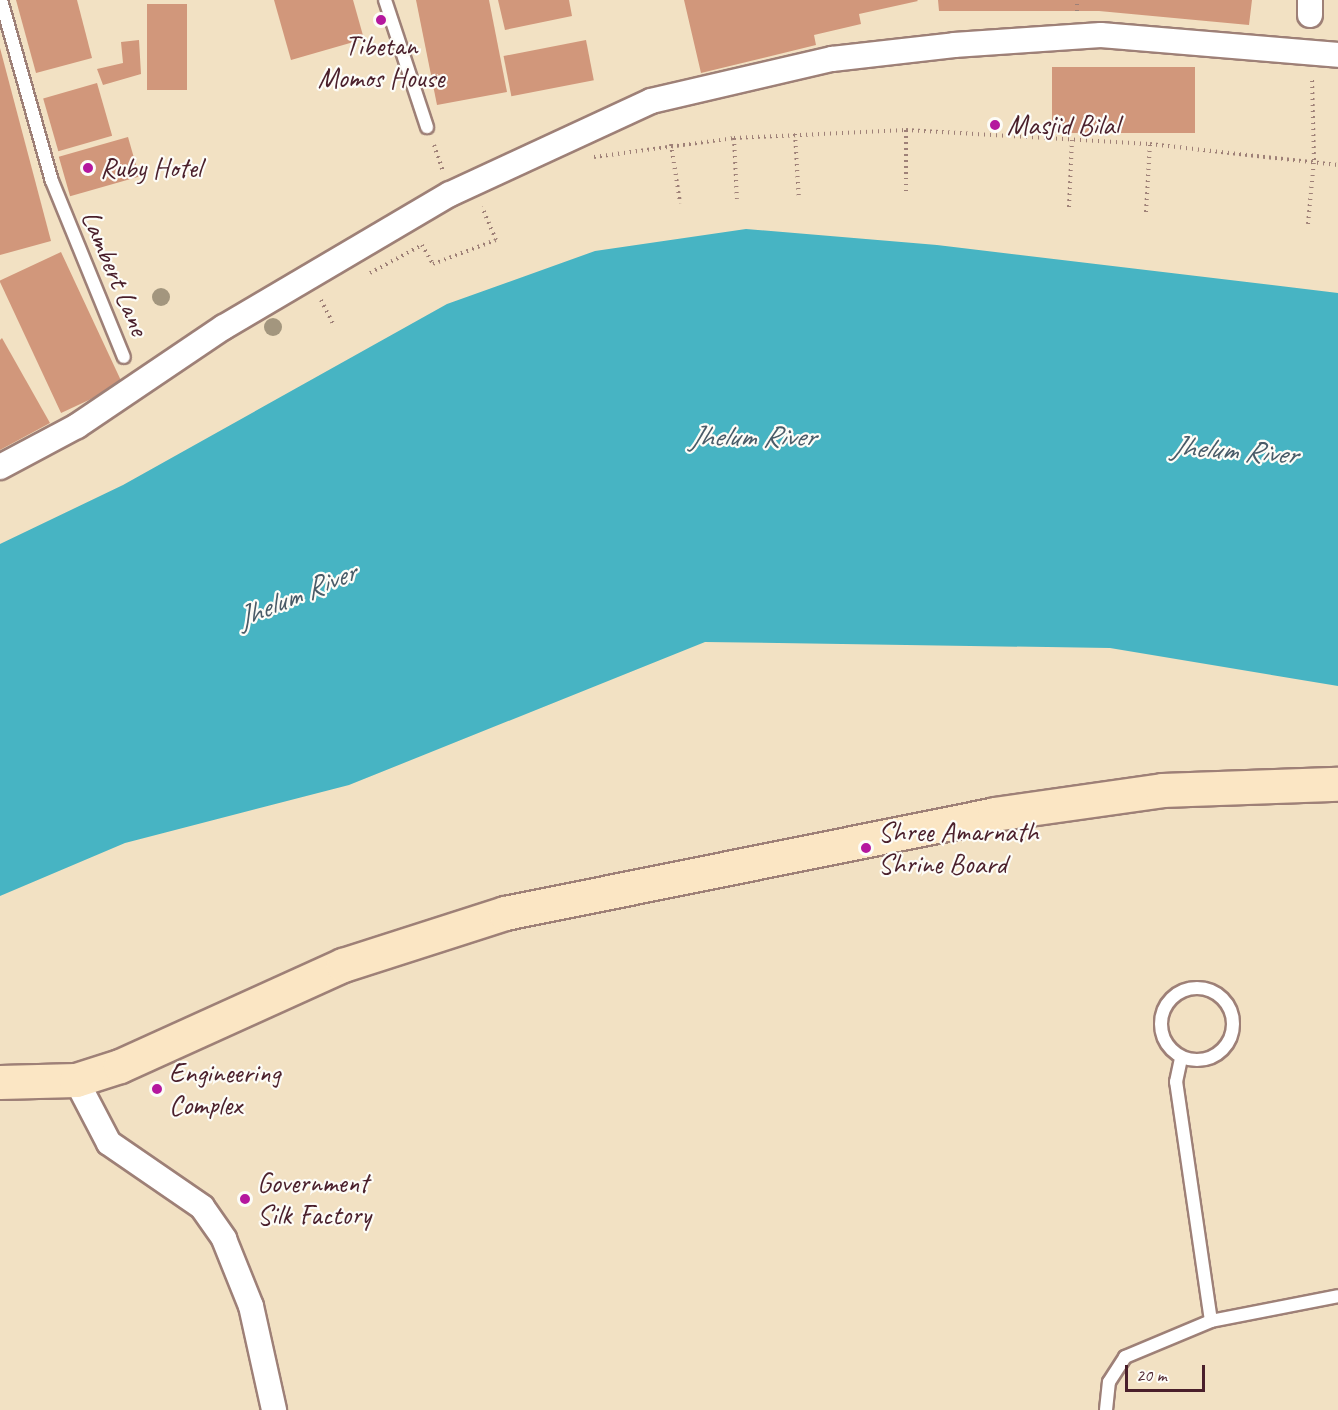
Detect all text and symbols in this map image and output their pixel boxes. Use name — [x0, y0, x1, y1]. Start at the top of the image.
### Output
marker: Tibetan Momos House — [374, 13, 388, 27]
place label: Tibetan Momos House — [318, 29, 444, 95]
place label: Masjid Bilal — [1007, 108, 1118, 142]
marker: Masjid Bilal — [988, 118, 1002, 132]
place label: Ruby Hotel — [100, 151, 202, 185]
marker: Ruby Hotel — [81, 161, 95, 175]
street label: Lambert Lane — [74, 205, 156, 341]
water label: Jhelum River — [689, 418, 815, 454]
water label: Jhelum River — [1170, 428, 1298, 472]
water label: Jhelum River — [231, 554, 361, 636]
place label: Shree Amarnath Shrine Board — [878, 815, 1038, 881]
marker: Shree Amarnath Shrine Board — [859, 841, 873, 855]
place label: Engineering Complex — [169, 1056, 280, 1122]
marker: Engineering Complex — [150, 1082, 164, 1096]
place label: Government Silk Factory — [257, 1166, 371, 1232]
marker: Government Silk Factory — [238, 1192, 252, 1206]
scale bar — [1128, 1353, 1208, 1391]
text: 20 m — [1136, 1364, 1167, 1386]

